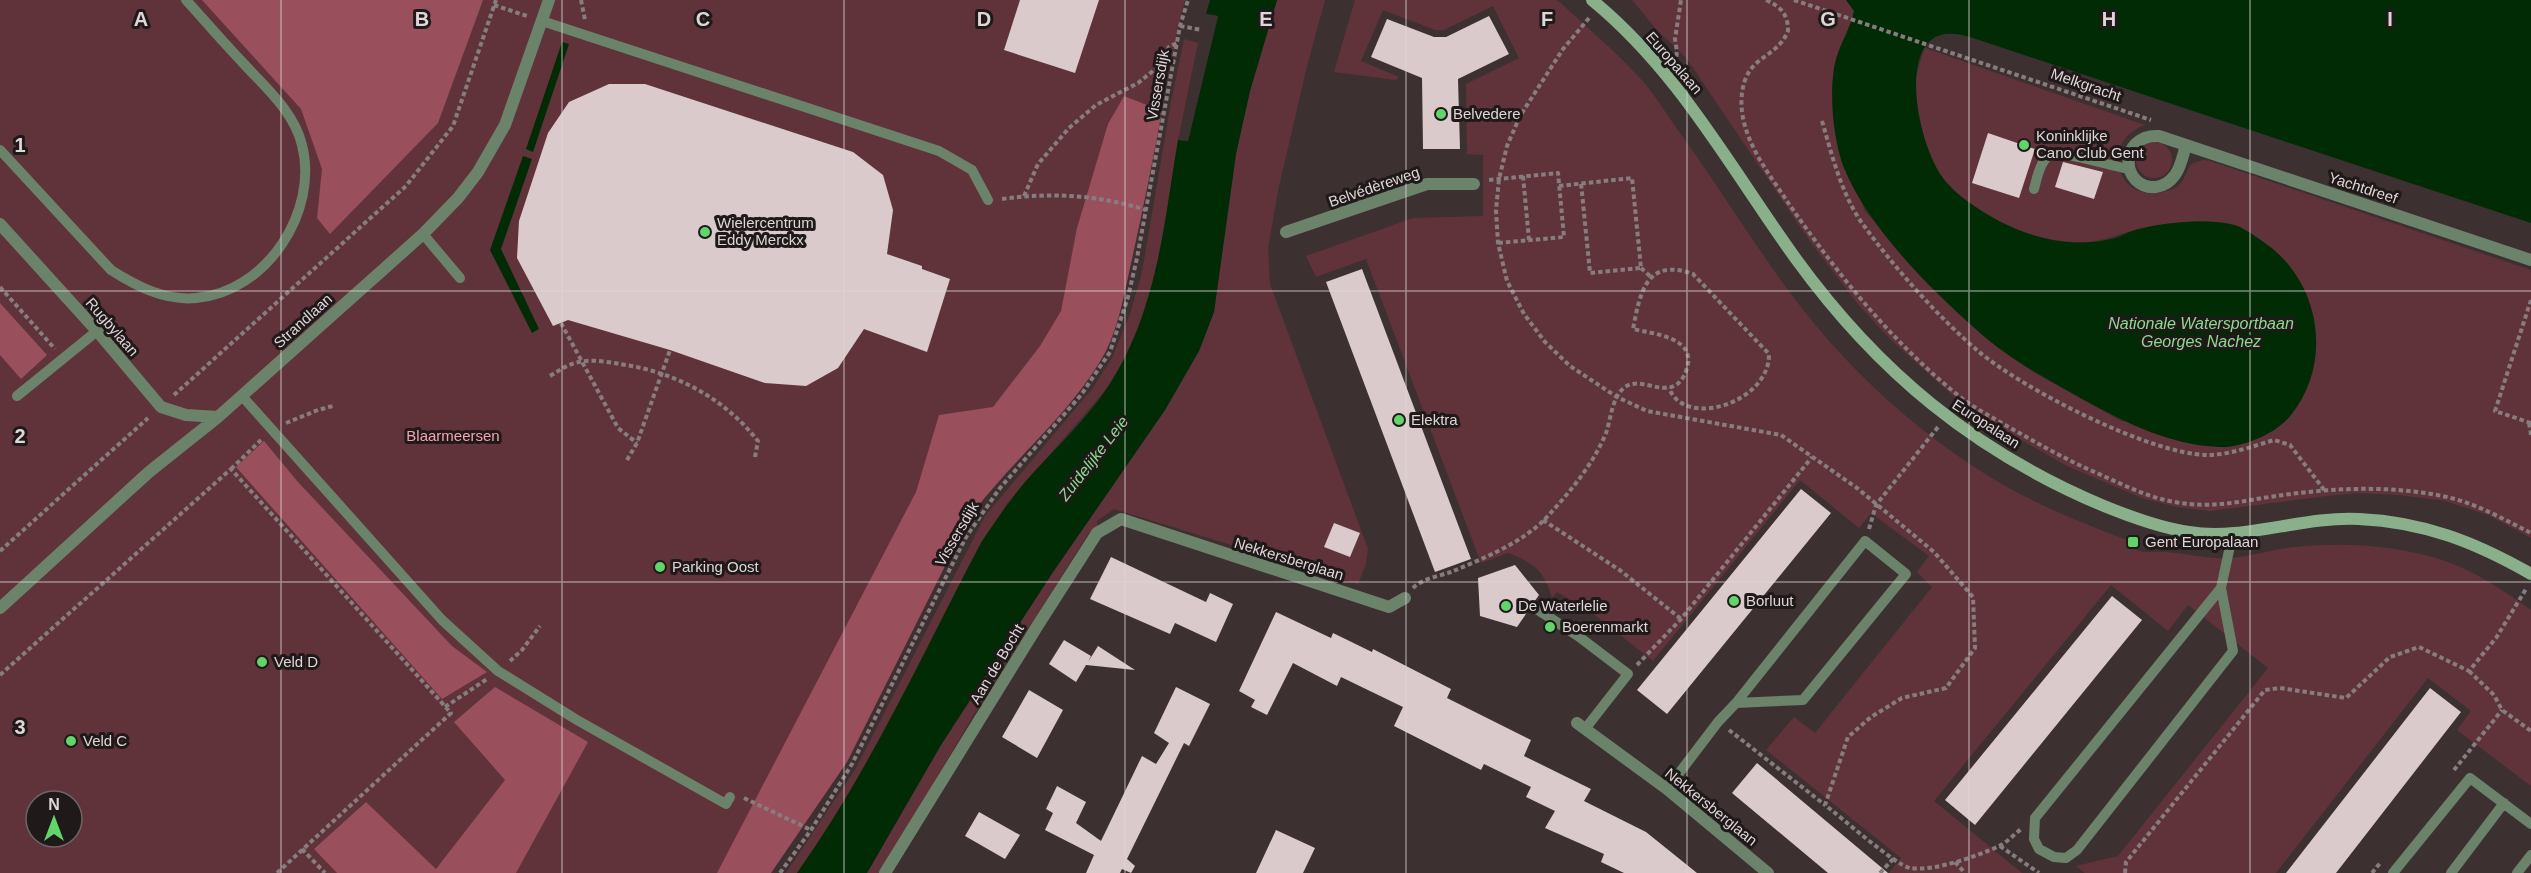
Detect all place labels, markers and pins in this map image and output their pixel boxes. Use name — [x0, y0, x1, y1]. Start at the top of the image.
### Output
place label: Belvedere — [1453, 105, 1521, 122]
marker: Belvedere — [1434, 107, 1448, 121]
place label: Koninklijke Cano Club Gent — [2036, 127, 2144, 161]
marker: Koninklijke Cano Club Gent — [2017, 138, 2031, 152]
place label: Wielercentrum Eddy Merckx — [717, 214, 814, 248]
marker: Wielercentrum Eddy Merckx — [698, 225, 712, 239]
place label: Elektra — [1411, 411, 1458, 428]
marker: Elektra — [1392, 413, 1406, 427]
place label: Gent Europalaan — [2145, 533, 2258, 550]
marker: Gent Europalaan — [2126, 535, 2140, 549]
place label: Parking Oost — [672, 558, 760, 575]
marker: Parking Oost — [653, 560, 667, 574]
place label: Borluut — [1746, 592, 1794, 609]
marker: Borluut — [1727, 594, 1741, 608]
place label: De Waterlelie — [1518, 597, 1607, 614]
marker: De Waterlelie — [1499, 599, 1513, 613]
place label: Boerenmarkt — [1562, 618, 1649, 635]
marker: Boerenmarkt — [1543, 620, 1557, 634]
place label: Veld D — [274, 653, 318, 670]
marker: Veld D — [255, 655, 269, 669]
place label: Veld C — [83, 732, 127, 749]
marker: Veld C — [64, 734, 78, 748]

